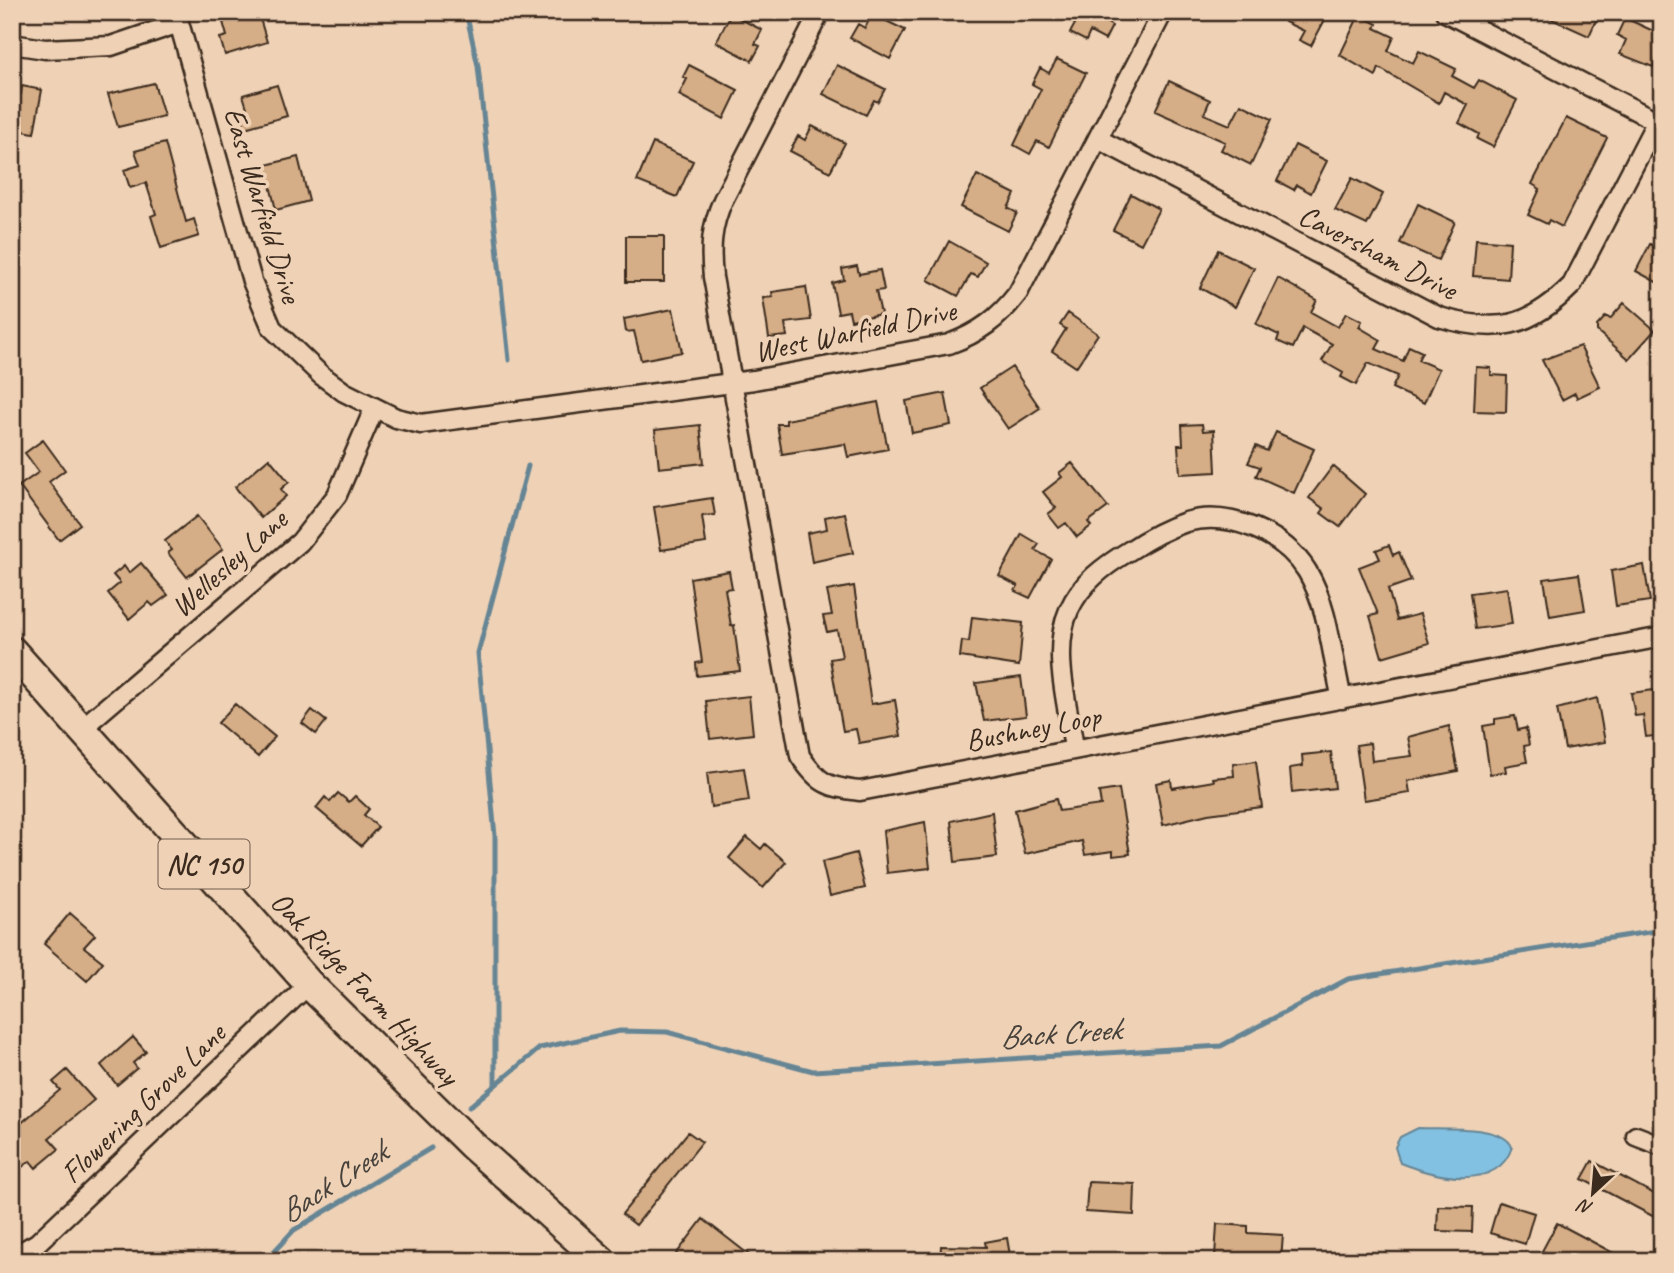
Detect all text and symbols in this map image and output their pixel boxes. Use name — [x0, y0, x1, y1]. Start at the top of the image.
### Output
street label: East Warfield Drive — [215, 103, 311, 309]
street label: Caversham Drive — [1292, 196, 1466, 309]
street label: West Warfield Drive — [751, 291, 961, 371]
street label: Wellesley Lane — [163, 499, 297, 625]
street label: Bushney Loop — [962, 696, 1105, 760]
road number: NC 150 — [158, 840, 249, 888]
street label: Oak Ridge Farm Highway — [263, 883, 469, 1095]
water label: Back Creek — [998, 1008, 1127, 1058]
street label: Flowering Grove Lane — [53, 1013, 235, 1191]
water label: Back Creek — [271, 1129, 399, 1232]
north arrow — [1558, 1158, 1628, 1228]
text: N — [1573, 1193, 1597, 1221]

